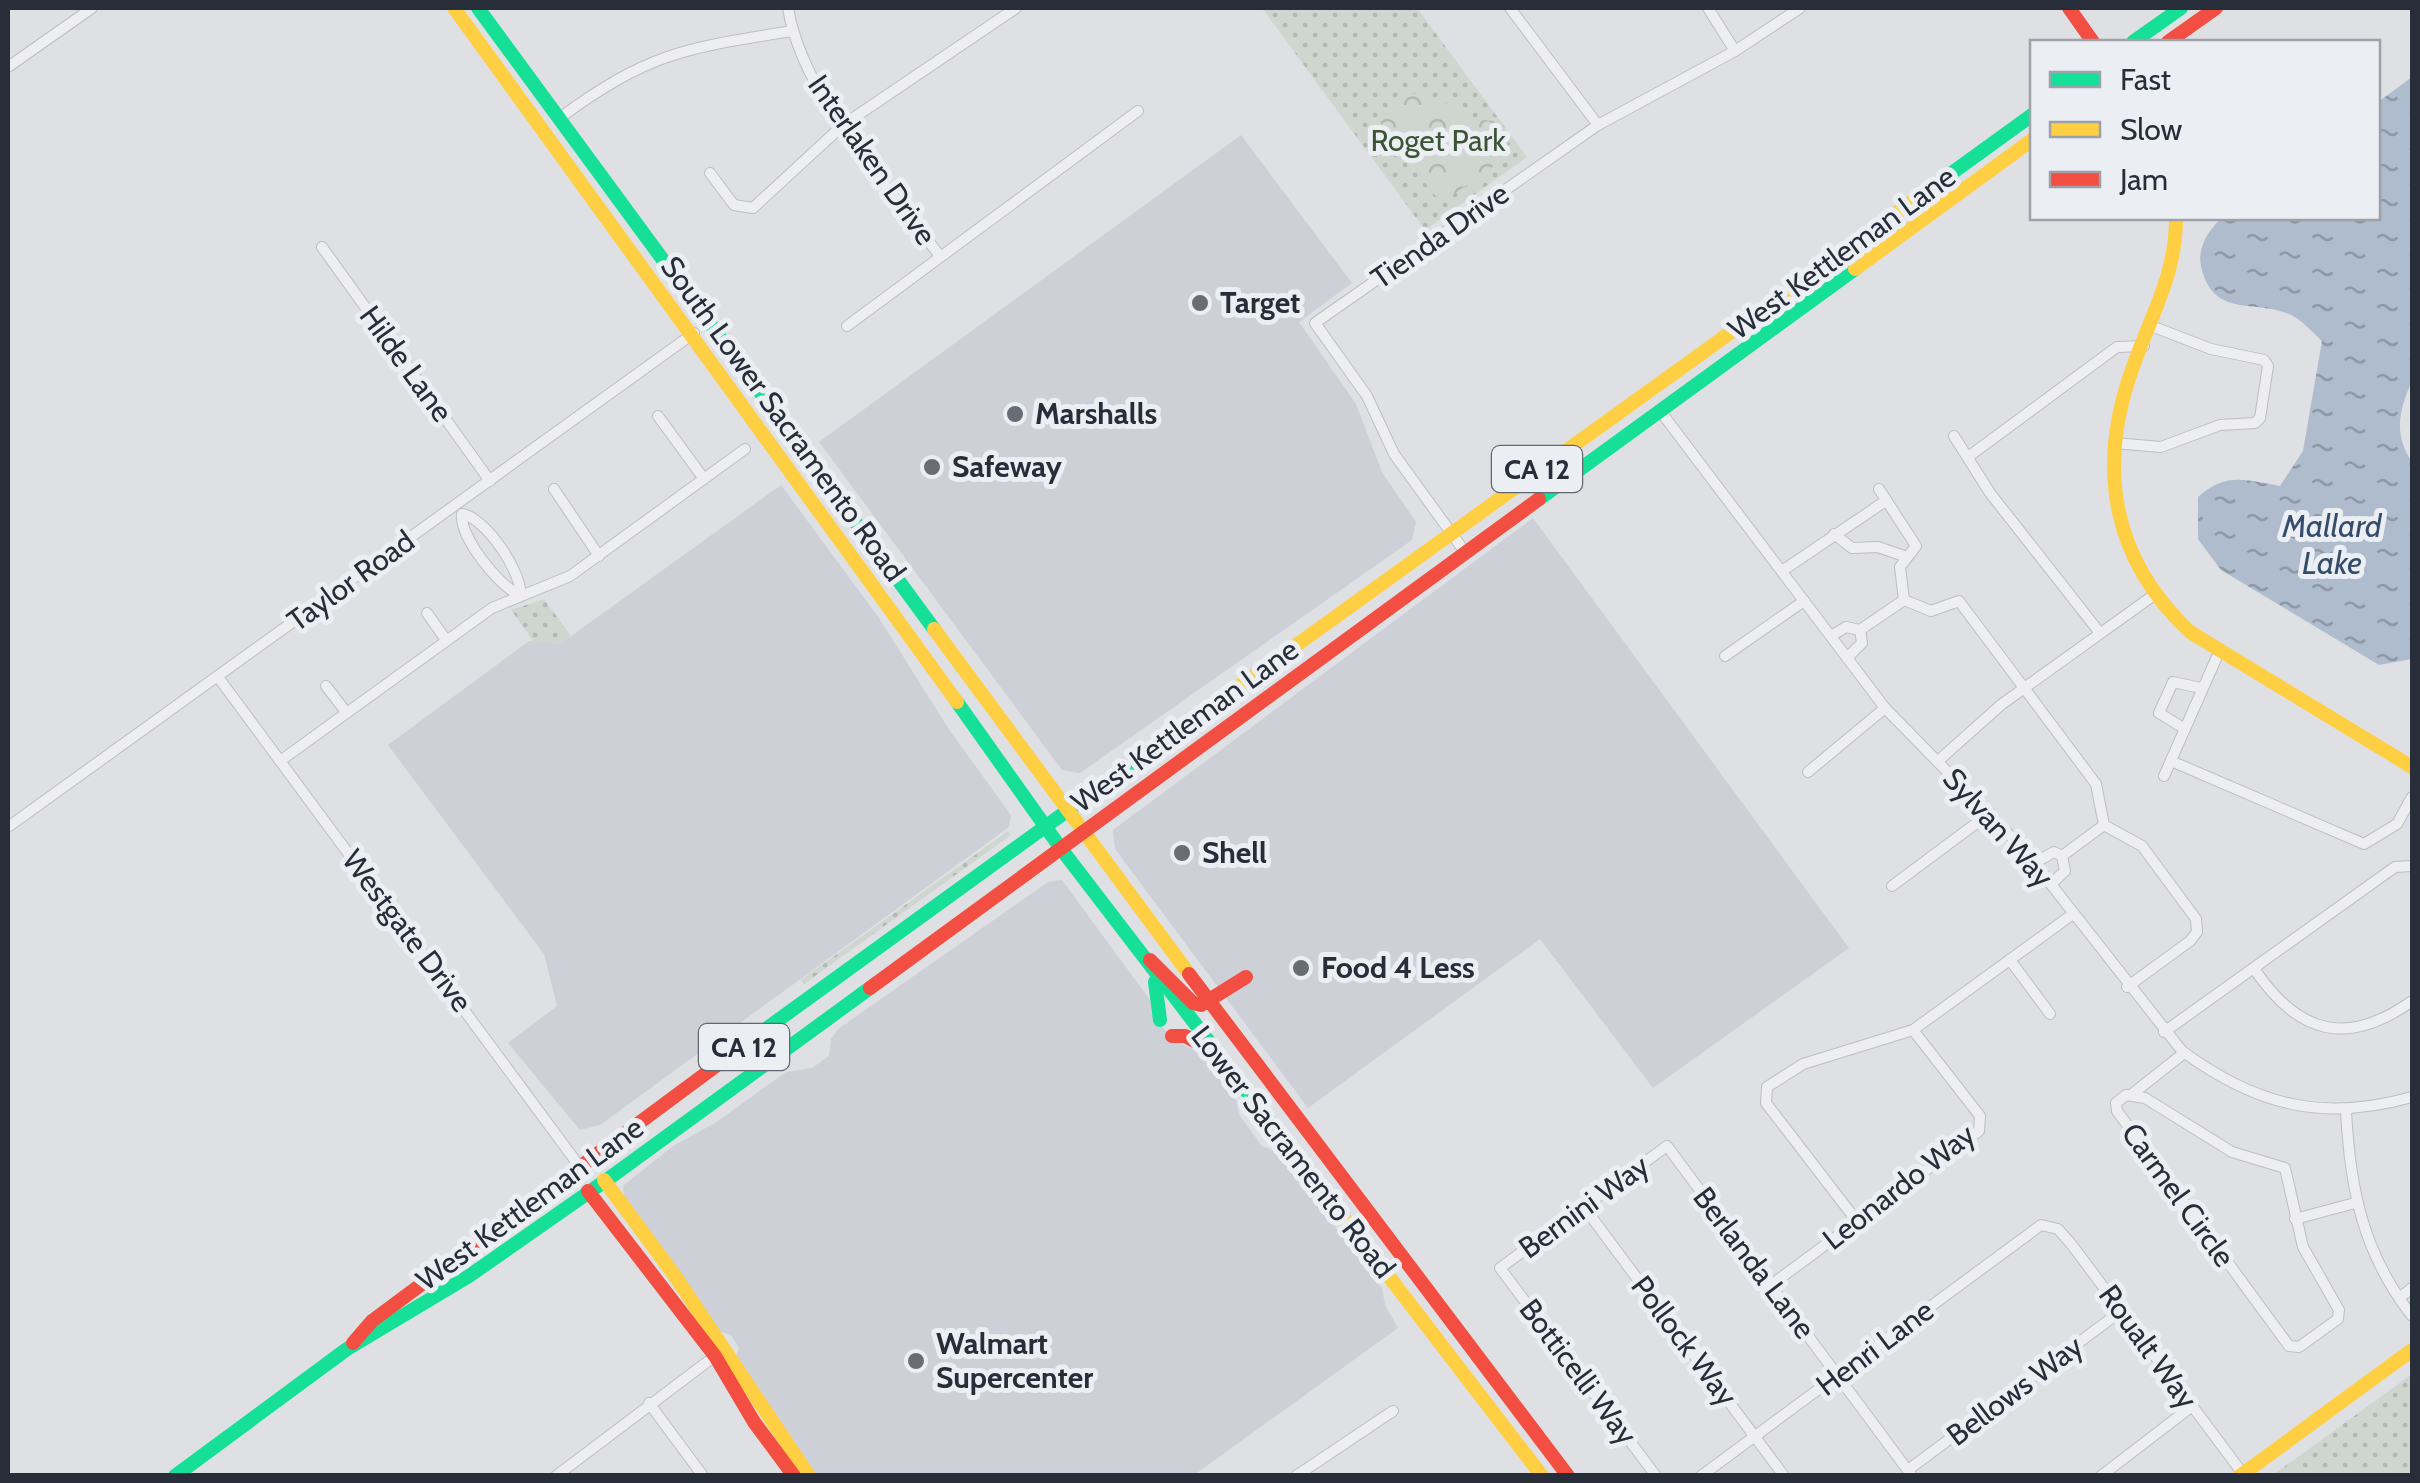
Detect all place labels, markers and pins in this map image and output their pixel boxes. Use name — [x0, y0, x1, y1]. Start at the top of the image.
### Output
place label: Target — [1220, 284, 1300, 321]
marker: Target — [1189, 292, 1211, 314]
place label: Marshalls — [1035, 395, 1157, 432]
marker: Marshalls — [1004, 403, 1026, 425]
place label: Safeway — [952, 448, 1063, 485]
marker: Safeway — [921, 456, 943, 478]
place label: Shell — [1202, 834, 1267, 871]
marker: Shell — [1171, 842, 1193, 864]
place label: Food 4 Less — [1321, 949, 1475, 986]
marker: Food 4 Less — [1290, 957, 1312, 979]
place label: Walmart Supercenter — [936, 1325, 1093, 1396]
marker: Walmart Supercenter — [905, 1350, 927, 1372]

